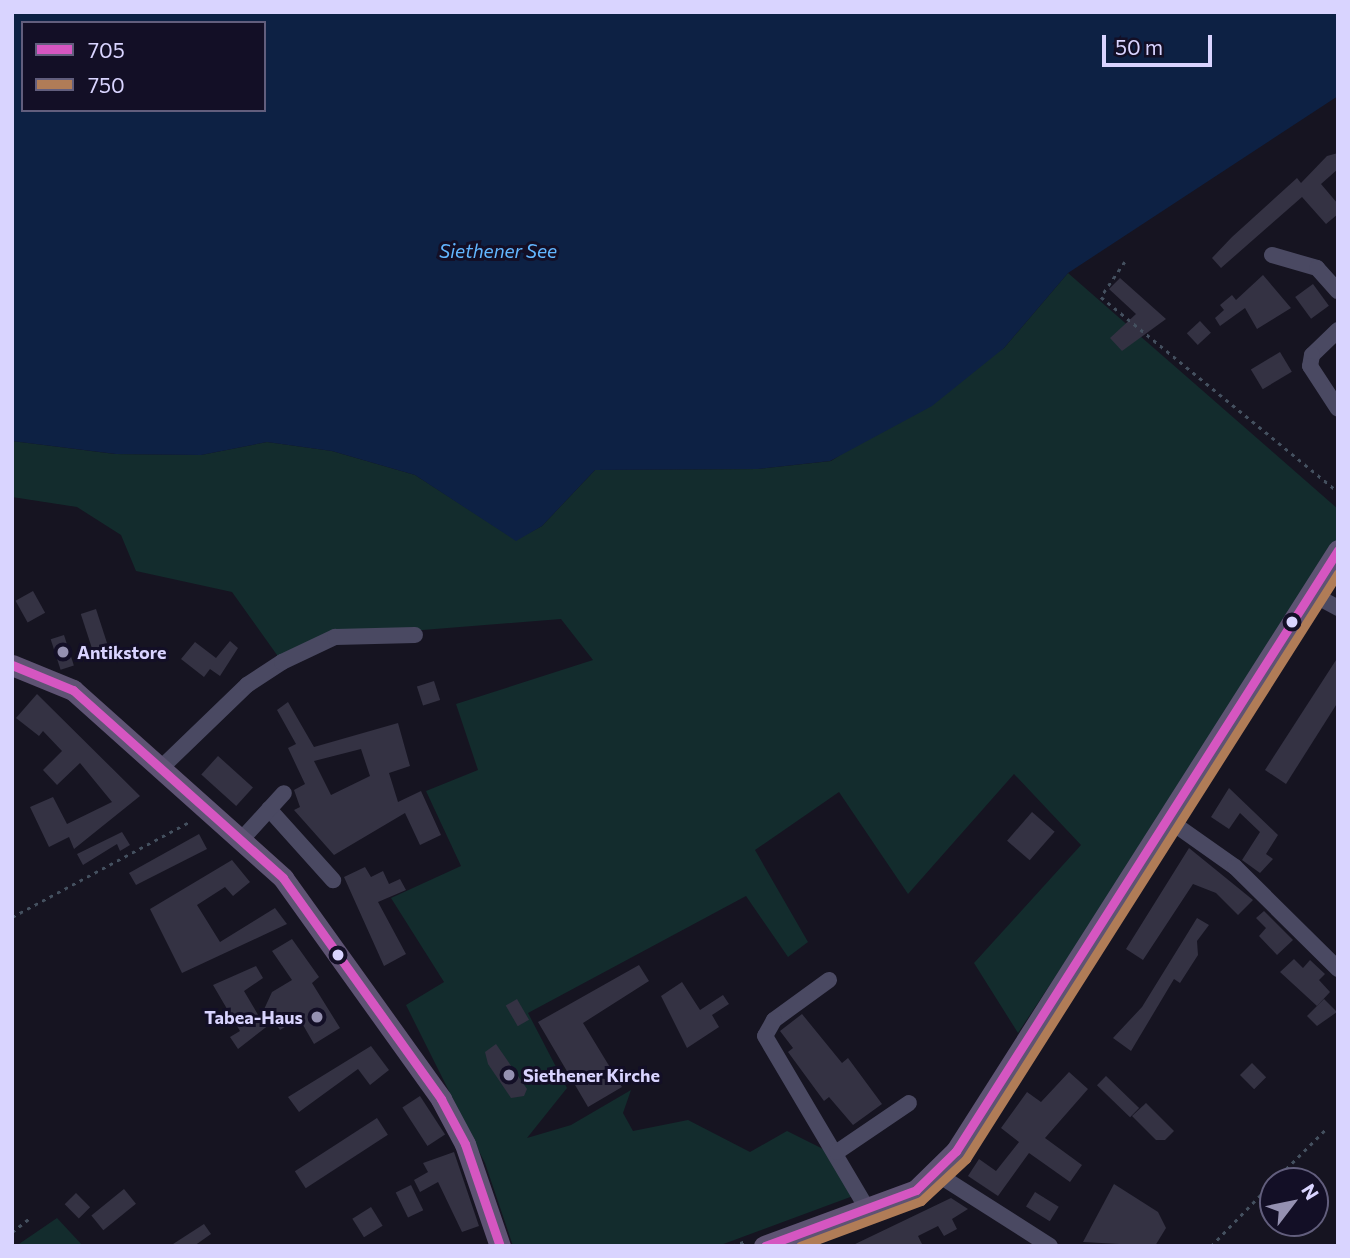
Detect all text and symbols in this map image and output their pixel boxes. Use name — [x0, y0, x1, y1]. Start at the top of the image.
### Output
legend — [21, 21, 266, 112]
scale bar — [1105, 21, 1215, 65]
text: 50 m — [1115, 34, 1163, 59]
text: 705 — [88, 37, 125, 62]
text: 750 — [88, 72, 125, 97]
water label: Siethener See — [439, 240, 557, 262]
unlabelled marker — [1285, 615, 1299, 629]
place label: Antikstore — [77, 641, 167, 663]
marker: Antikstore — [55, 644, 71, 660]
unlabelled marker — [331, 948, 345, 962]
place label: Tabea-Haus — [204, 1006, 303, 1028]
marker: Tabea-Haus — [309, 1009, 325, 1025]
place label: Siethener Kirche — [523, 1064, 660, 1086]
marker: Siethener Kirche — [501, 1067, 517, 1083]
north arrow — [1259, 1167, 1329, 1237]
text: N — [1297, 1180, 1324, 1204]

